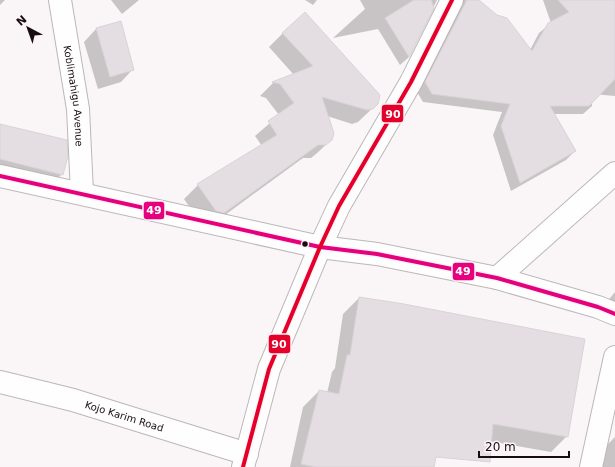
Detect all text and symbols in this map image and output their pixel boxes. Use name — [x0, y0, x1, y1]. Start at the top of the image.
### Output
north arrow — [8, 8, 48, 48]
text: N — [14, 13, 30, 29]
street label: Koblimahigu Avenue — [62, 44, 85, 147]
line badge: 90 — [381, 104, 404, 123]
text: 90 — [385, 108, 401, 121]
line badge: 49 — [143, 201, 165, 220]
text: 49 — [146, 204, 162, 217]
unlabelled marker — [300, 239, 310, 249]
line badge: 49 — [452, 262, 475, 281]
text: 49 — [455, 265, 471, 278]
line badge: 90 — [268, 334, 291, 354]
text: 90 — [271, 338, 287, 351]
street label: Kojo Karim Road — [84, 399, 165, 433]
scale bar — [479, 433, 569, 459]
text: 20 m — [485, 440, 516, 454]

